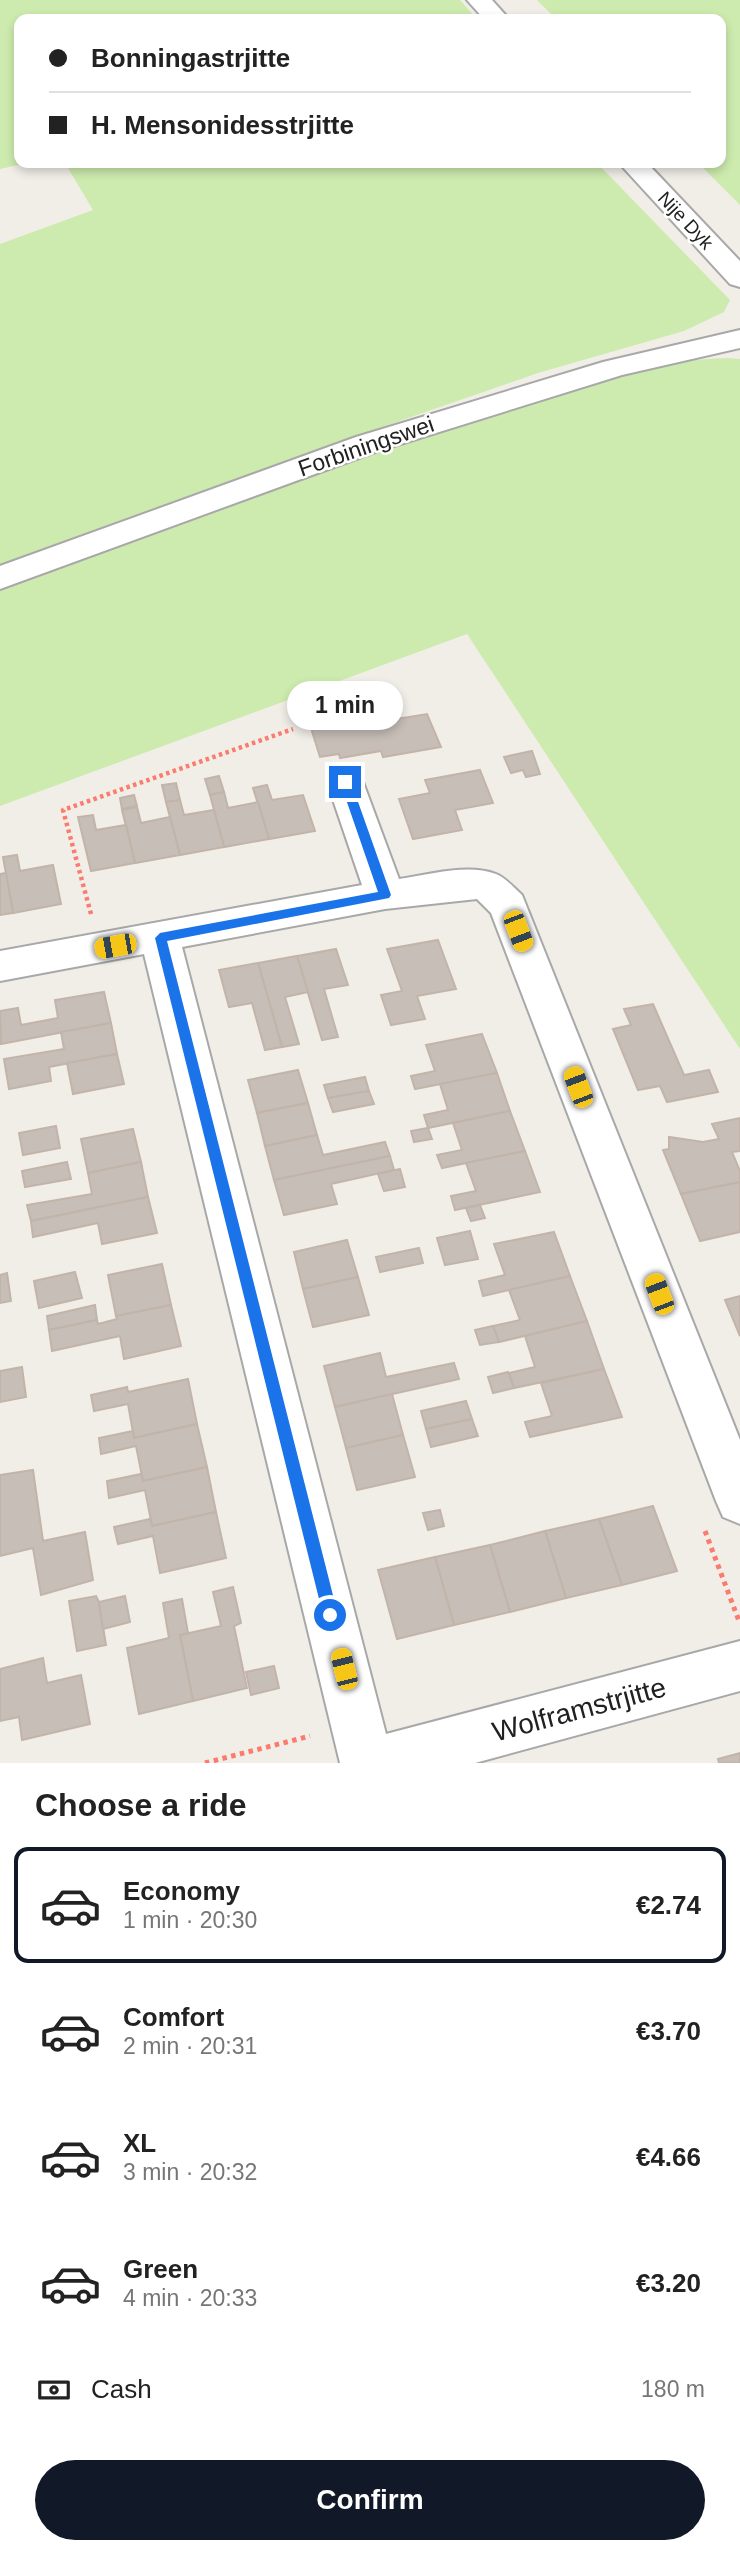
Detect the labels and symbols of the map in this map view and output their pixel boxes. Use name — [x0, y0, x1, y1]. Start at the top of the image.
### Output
street label: Nije Dyk — [654, 187, 718, 254]
street label: Forbiningswei — [295, 411, 437, 481]
callout: 1 min — [287, 680, 403, 730]
route end — [329, 766, 361, 798]
car — [501, 908, 536, 954]
car — [93, 932, 138, 960]
car — [561, 1064, 596, 1110]
car — [642, 1271, 677, 1317]
route start — [314, 1599, 346, 1631]
car — [329, 1646, 360, 1692]
street label: Wolframstrjitte — [489, 1671, 669, 1748]

